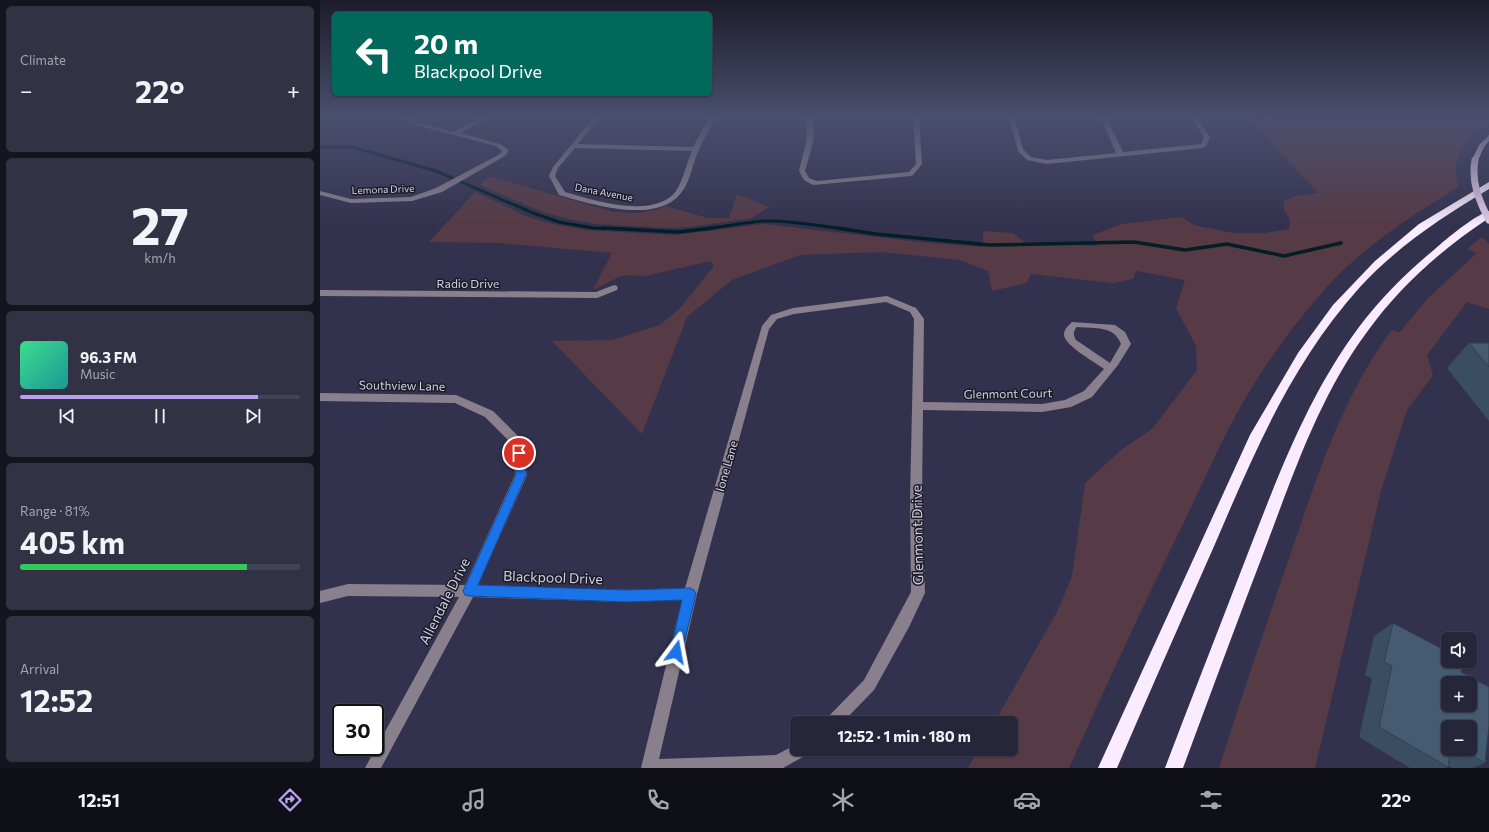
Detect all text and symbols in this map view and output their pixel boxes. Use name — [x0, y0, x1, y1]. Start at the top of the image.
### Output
text: 20 m — [414, 26, 478, 60]
icon: left — [348, 28, 400, 80]
text: Climate — [20, 52, 66, 68]
text: Blackpool Drive — [414, 60, 542, 82]
text: 22° — [135, 72, 185, 109]
text: − — [20, 77, 33, 104]
text: + — [287, 77, 300, 104]
street label: Dana Avenue — [574, 180, 634, 204]
street label: Lemona Drive — [351, 182, 415, 196]
text: 27 — [131, 192, 189, 256]
text: km/h — [144, 250, 176, 266]
street label: Radio Drive — [437, 276, 499, 290]
text: 96.3 FM — [80, 348, 137, 366]
text: Music — [80, 366, 115, 382]
street label: Southview Lane — [359, 377, 445, 393]
street label: Glenmont Court — [964, 385, 1052, 401]
icon: previous — [56, 405, 78, 427]
icon: pause — [149, 405, 171, 427]
icon: next — [242, 405, 264, 427]
pin — [502, 436, 536, 470]
street label: Ione Lane — [712, 439, 740, 493]
icon: arrive — [508, 442, 530, 464]
street label: Glenmont Drive — [908, 485, 926, 585]
text: Range · 81% — [20, 503, 90, 519]
text: 405 km — [20, 523, 125, 560]
street label: Allendale Drive — [415, 555, 473, 647]
street label: Blackpool Drive — [503, 567, 603, 587]
position arrow — [655, 631, 697, 673]
map controls — [1441, 632, 1477, 756]
button: sound — [1441, 632, 1477, 668]
text: Arrival — [20, 661, 59, 677]
button: + — [1441, 676, 1477, 712]
text: 12:52 — [20, 681, 93, 718]
speed limit sign: 30 — [332, 704, 384, 756]
button: − — [1441, 720, 1477, 756]
text: 12:52 · 1 min · 180 m — [837, 727, 971, 745]
icon: directions — [276, 786, 304, 814]
icon: music — [460, 786, 488, 814]
icon: phone — [644, 786, 672, 814]
icon: climate — [829, 786, 857, 814]
icon: car — [1013, 786, 1041, 814]
icon: filters — [1197, 786, 1225, 814]
text: 12:51 — [78, 789, 120, 811]
text: 22° — [1381, 789, 1411, 811]

